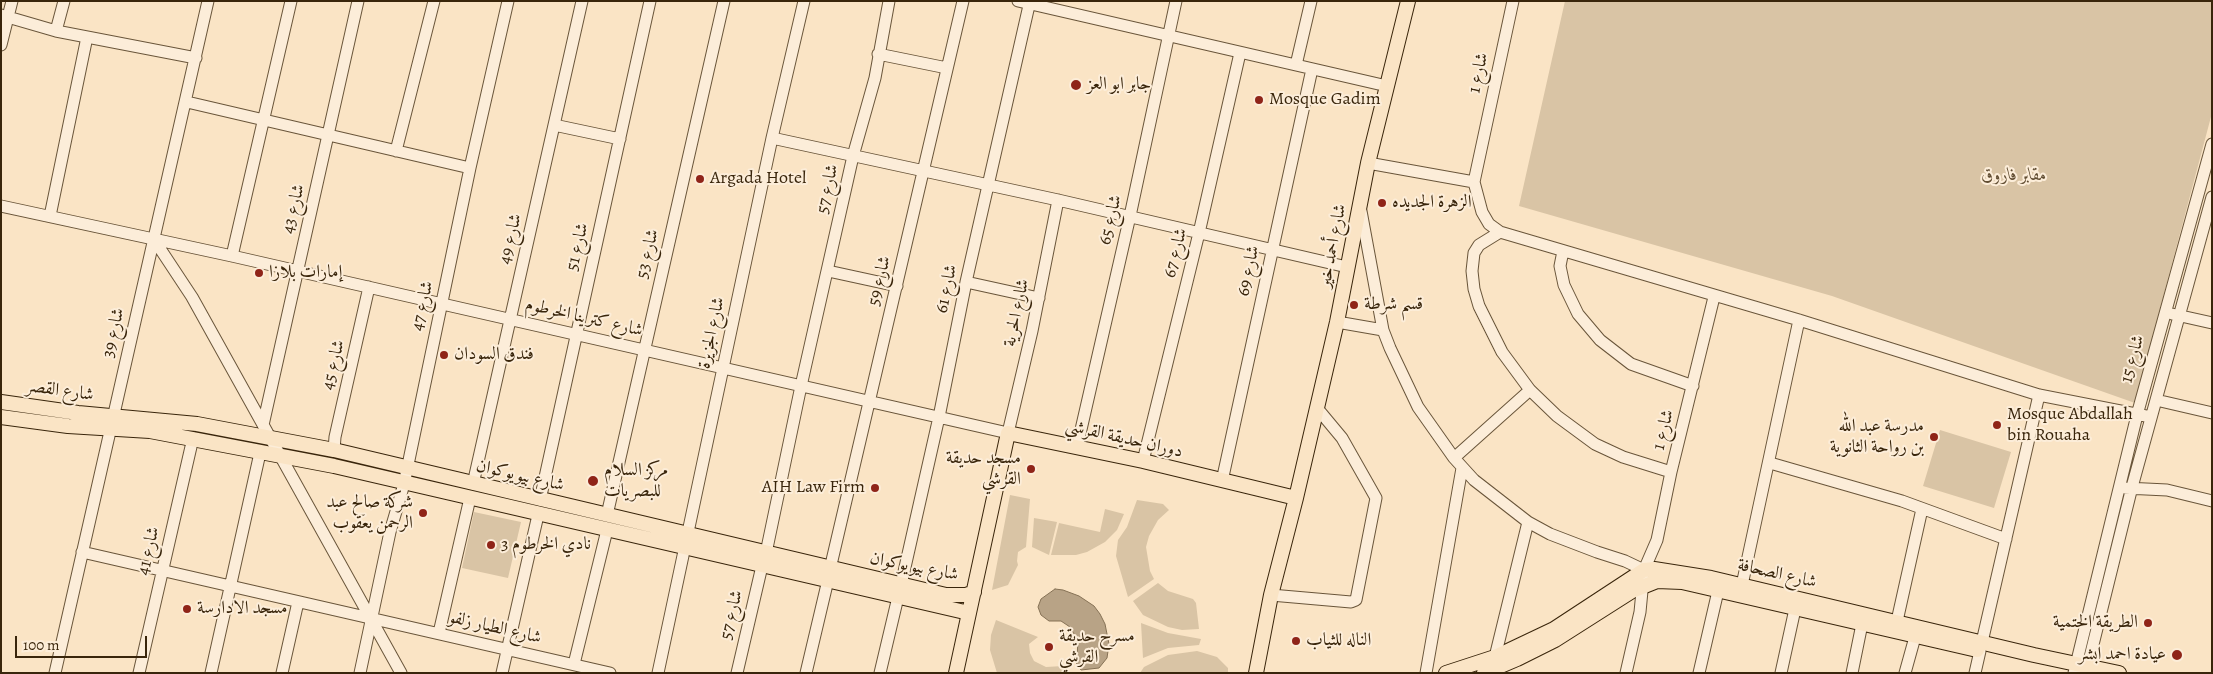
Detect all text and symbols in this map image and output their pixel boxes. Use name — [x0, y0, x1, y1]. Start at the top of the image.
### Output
street label: شارع 1 — [1464, 51, 1494, 95]
place label: جابر ابو العز — [1087, 74, 1151, 96]
marker: جابر ابو العز — [1069, 78, 1083, 92]
place label: Mosque Gadim — [1269, 89, 1381, 111]
marker: Mosque Gadim — [1253, 94, 1265, 106]
street label: شارع 57 — [812, 162, 844, 216]
park label: مقابر فاروق — [1981, 165, 2047, 187]
place label: Argada Hotel — [710, 168, 806, 190]
marker: Argada Hotel — [694, 173, 706, 185]
street label: شارع 43 — [278, 182, 310, 236]
place label: الزهرة الجديده — [1392, 192, 1472, 214]
street label: شارع 65 — [1095, 193, 1127, 247]
marker: الزهرة الجديده — [1376, 197, 1388, 209]
street label: شارع أحمد خير — [1314, 202, 1352, 290]
street label: شارع 49 — [495, 212, 527, 266]
street label: شارع 51 — [562, 221, 594, 273]
street label: شارع 67 — [1159, 226, 1193, 280]
street label: شارع 53 — [632, 227, 664, 281]
street label: شارع 69 — [1233, 244, 1265, 298]
street label: شارع 59 — [864, 254, 896, 308]
place label: إمارات بلازا — [269, 262, 342, 284]
street label: شارع 61 — [931, 263, 963, 315]
marker: إمارات بلازا — [253, 267, 265, 279]
street label: شارع الحرية — [999, 277, 1035, 349]
street label: شارع 47 — [407, 279, 439, 333]
street label: شارع كترينا الخرطوم — [523, 294, 645, 342]
place label: قسم شرطة — [1364, 294, 1423, 316]
street label: شارع الجزيرة — [694, 295, 730, 371]
marker: قسم شرطة — [1348, 299, 1360, 311]
street label: شارع 39 — [98, 306, 130, 360]
street label: شارع 15 — [2116, 333, 2150, 385]
street label: شارع 45 — [318, 338, 350, 392]
place label: فندق السودان — [454, 344, 534, 366]
marker: فندق السودان — [438, 349, 450, 361]
street label: شارع القصر — [25, 376, 95, 406]
place label: Mosque Abdallah bin Rouaha — [2007, 404, 2133, 446]
street label: شارع 1 — [1649, 408, 1679, 452]
street label: دوران حديقة القرشي — [1063, 415, 1185, 463]
place label: مدرسة عبد الله بن رواحة الثانوية — [1830, 416, 1924, 458]
marker: Mosque Abdallah bin Rouaha — [1991, 419, 2003, 431]
marker: مدرسة عبد الله بن رواحة الثانوية — [1928, 431, 1940, 443]
place label: مسجد حديقة القرشي — [946, 448, 1021, 490]
street label: شارع بيويوكوان — [474, 455, 566, 497]
place label: مركز السلام للبصريات — [604, 460, 668, 502]
marker: مسجد حديقة القرشي — [1025, 463, 1037, 475]
marker: مركز السلام للبصريات — [586, 474, 600, 488]
place label: AIH Law Firm — [762, 477, 865, 499]
marker: AIH Law Firm — [869, 482, 881, 494]
place label: شركة صالح عبد الرحمن يعقوب — [326, 492, 413, 534]
marker: شركة صالح عبد الرحمن يعقوب — [417, 507, 429, 519]
street label: شارع 41 — [133, 525, 165, 577]
place label: نادي الخرطوم 3 — [501, 534, 591, 556]
marker: نادي الخرطوم 3 — [485, 539, 497, 551]
street label: شارع بيويوكوان — [868, 548, 960, 586]
street label: شارع الصحافة — [1735, 554, 1819, 594]
street label: شارع 57 — [716, 588, 748, 642]
place label: مسجد الادارسة — [197, 598, 288, 620]
marker: مسجد الادارسة — [181, 603, 193, 615]
street label: شارع الطيار زلفو — [447, 607, 543, 649]
place label: الطريقة الختمية — [2053, 612, 2138, 634]
marker: الطريقة الختمية — [2142, 617, 2154, 629]
scale bar — [18, 626, 150, 658]
place label: مسرح حديقة القرشي — [1059, 626, 1135, 669]
place label: الناله للثياب — [1306, 630, 1371, 652]
text: 100 m — [23, 635, 60, 655]
marker: الناله للثياب — [1290, 635, 1302, 647]
marker: مسرح حديقة القرشي — [1043, 641, 1055, 653]
place label: عيادة احمد ابشر — [2078, 644, 2166, 666]
marker: عيادة احمد ابشر — [2170, 648, 2184, 662]

